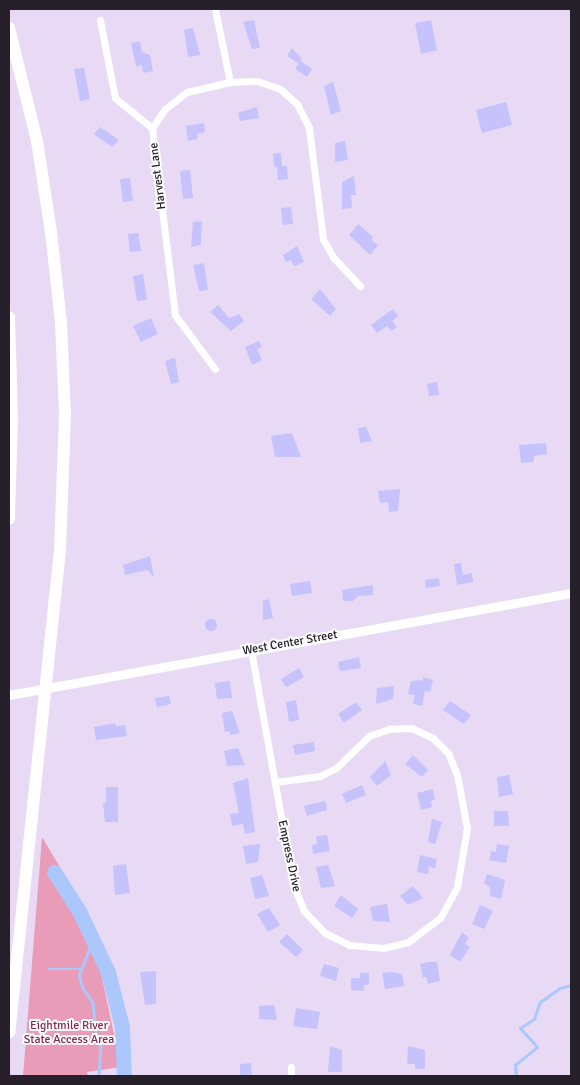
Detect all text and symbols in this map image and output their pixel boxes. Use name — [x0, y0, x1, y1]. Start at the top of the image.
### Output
street label: Harvest Lane — [147, 142, 169, 210]
street label: West Center Street — [242, 628, 338, 658]
street label: Empress Drive — [274, 819, 304, 893]
park label: Eightmile River State Access Area — [24, 1019, 114, 1047]

